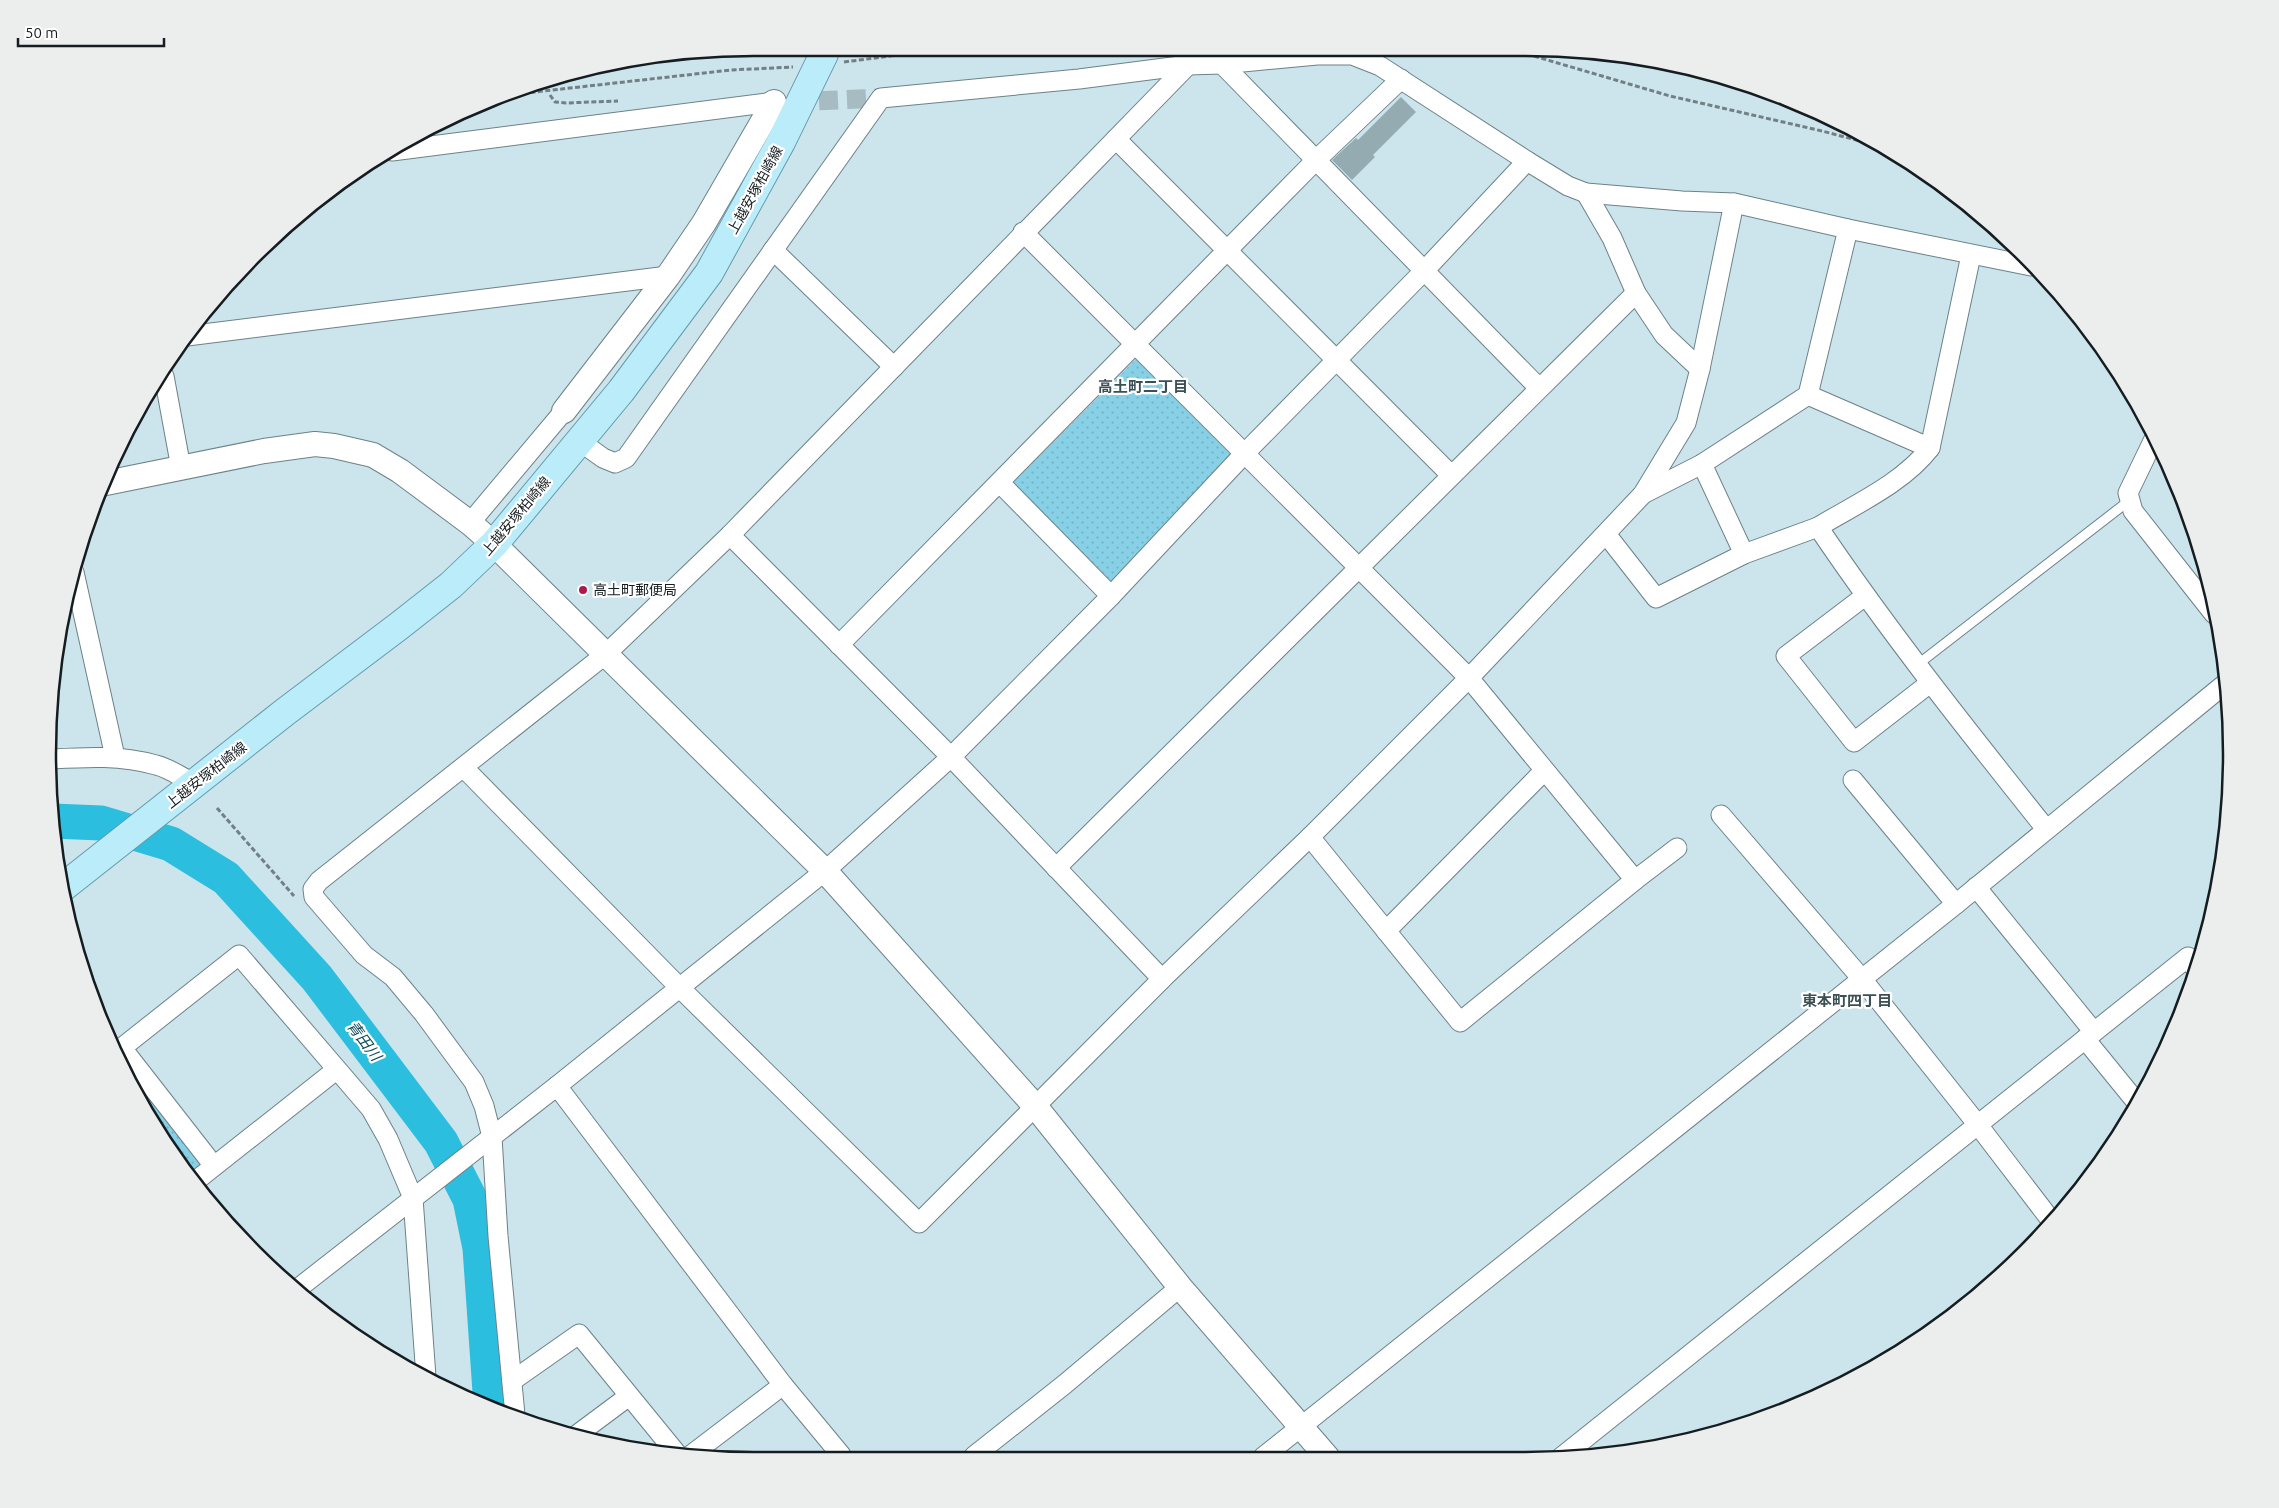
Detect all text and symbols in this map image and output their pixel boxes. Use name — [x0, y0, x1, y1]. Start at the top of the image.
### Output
scale bar — [18, 15, 164, 47]
text: 50 m — [25, 24, 58, 41]
street label: 上越安塚柏崎線 — [724, 143, 786, 237]
district label: 高土町二丁目 — [1098, 378, 1188, 395]
street label: 上越安塚柏崎線 — [478, 473, 554, 559]
place label: 高土町郵便局 — [593, 582, 677, 598]
marker: 高土町郵便局 — [577, 584, 589, 596]
street label: 上越安塚柏崎線 — [162, 739, 250, 811]
district label: 東本町四丁目 — [1802, 992, 1892, 1009]
water label: 青田川 — [344, 1018, 386, 1065]

